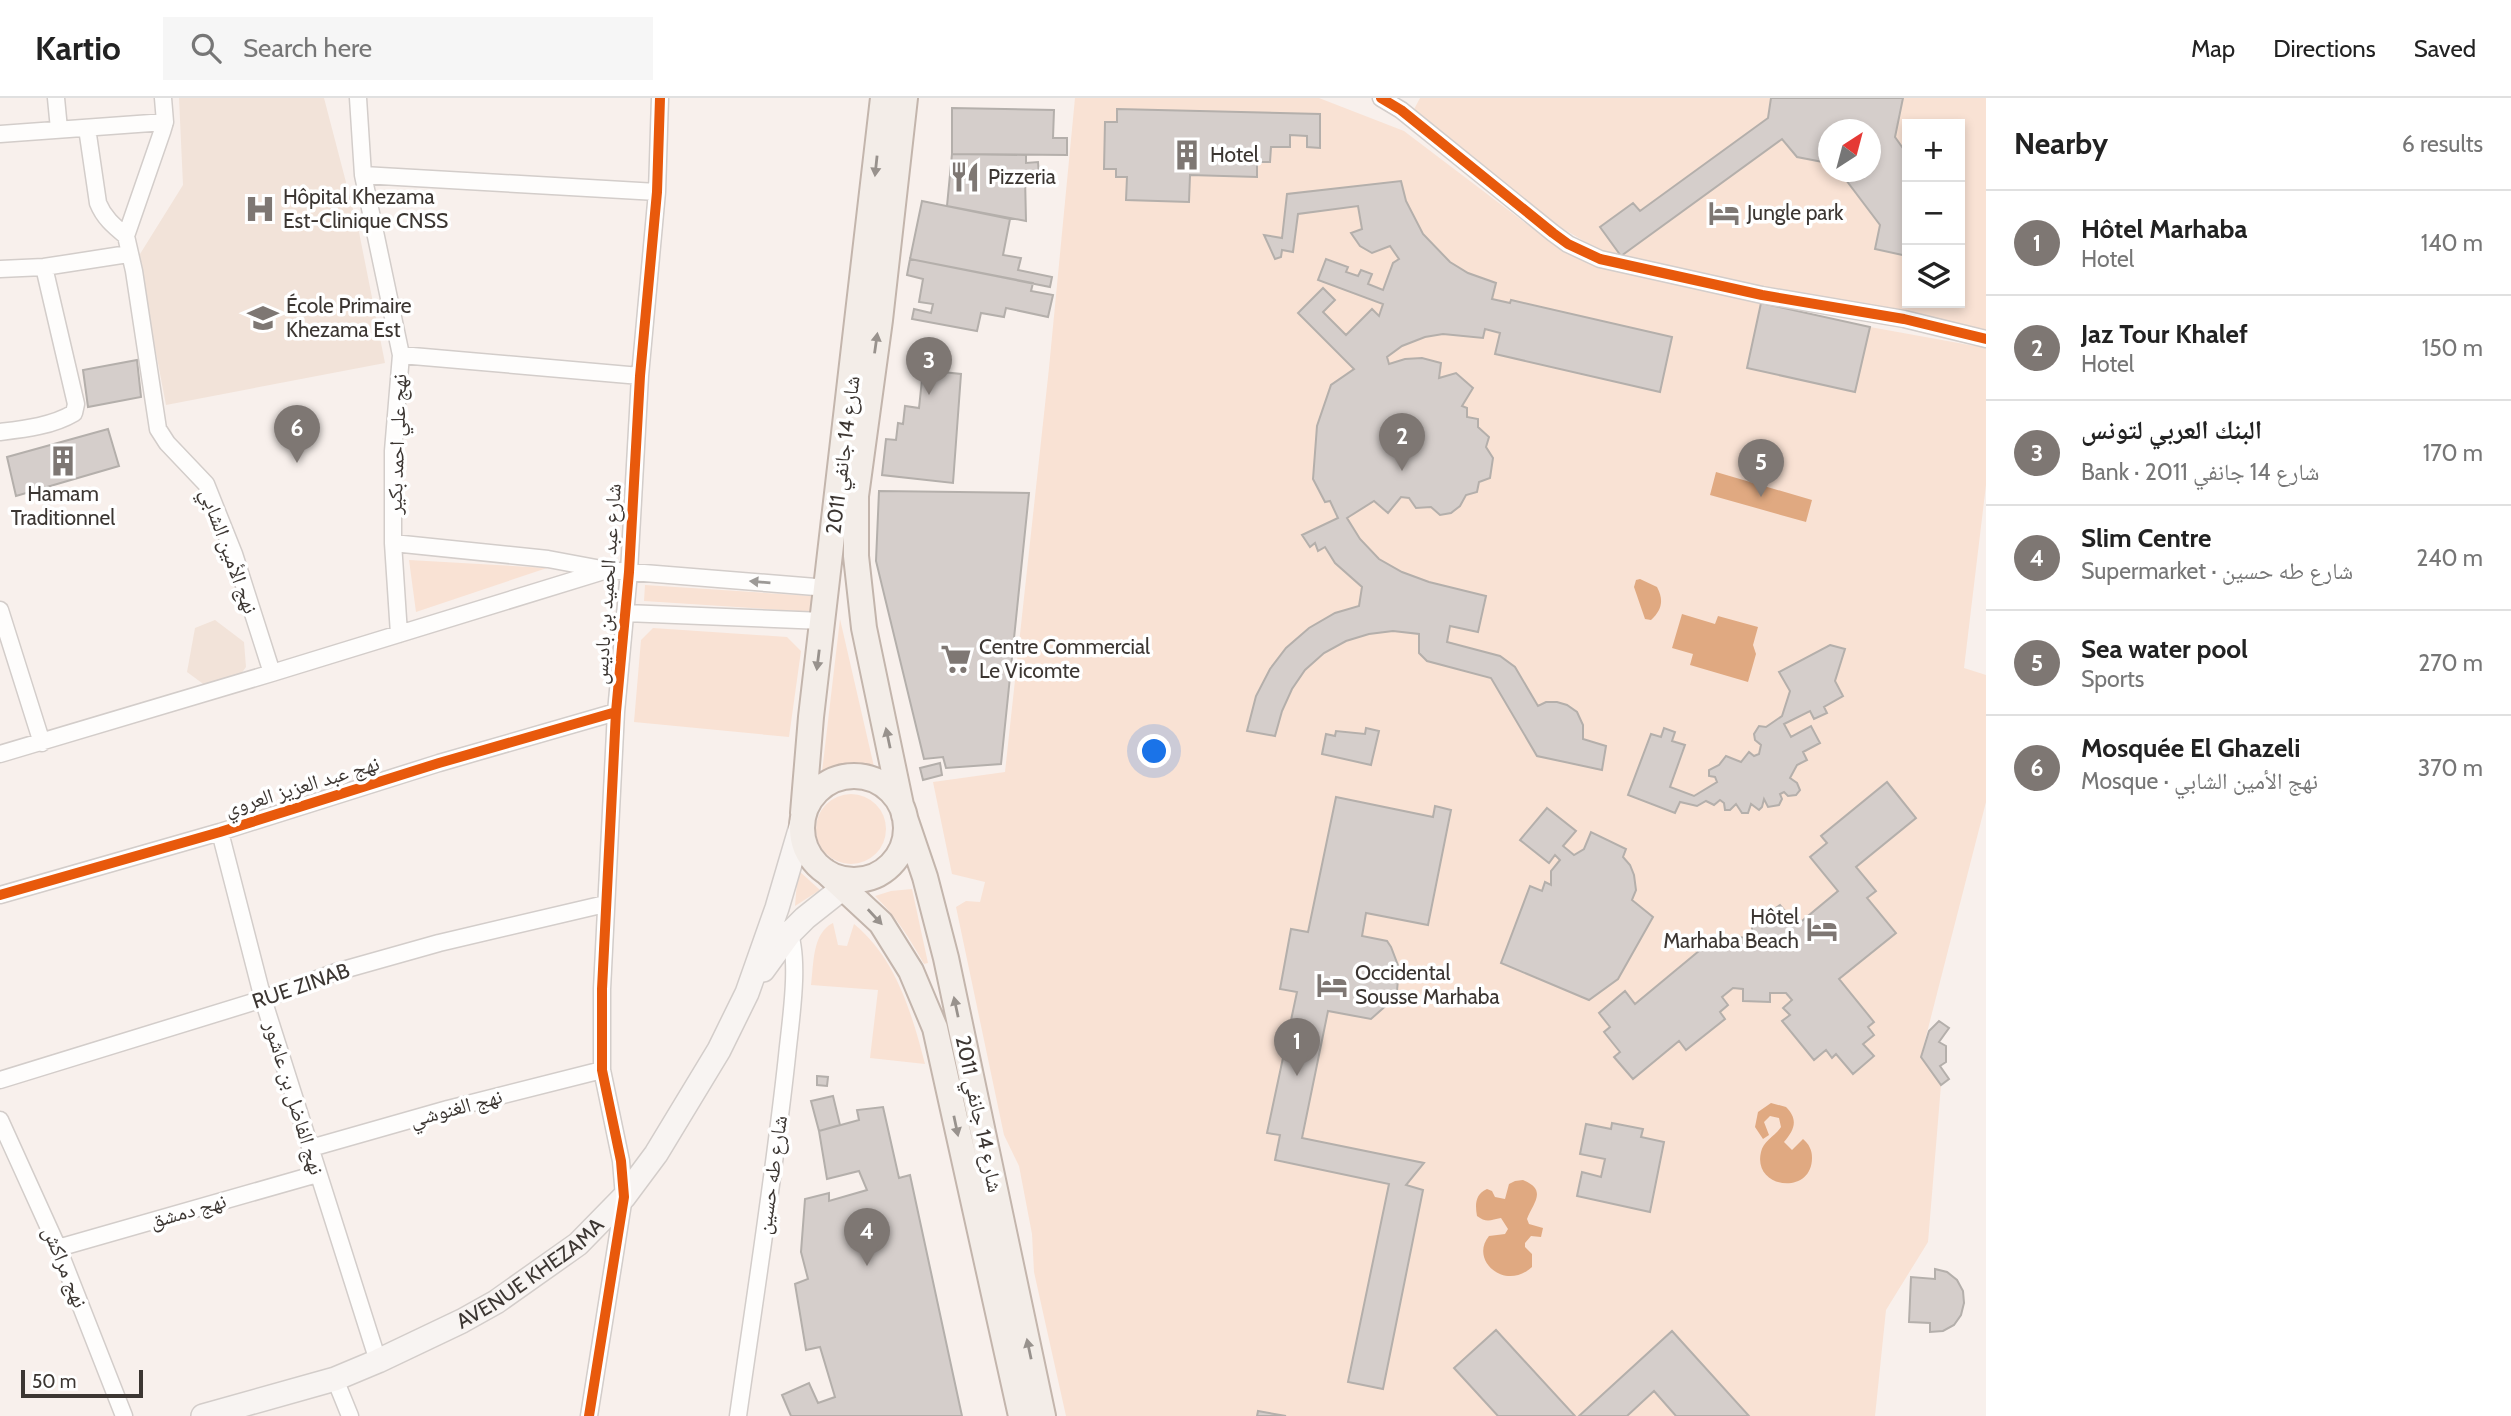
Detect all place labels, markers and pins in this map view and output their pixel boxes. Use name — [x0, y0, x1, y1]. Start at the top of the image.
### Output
building icon: Hotel — [1170, 138, 1204, 172]
place label: Hotel — [1210, 142, 1259, 167]
restaurant icon: Pizzeria — [948, 160, 982, 194]
place label: Pizzeria — [988, 164, 1056, 189]
place label: Hôpital Khezama Est-Clinique CNSS — [283, 184, 448, 233]
hospital icon: Hôpital Khezama Est-Clinique CNSS — [243, 192, 277, 226]
hotel icon: Jungle park — [1707, 196, 1741, 230]
place label: Jungle park — [1746, 200, 1844, 225]
place label: École Primaire Khezama Est — [286, 293, 412, 342]
school or university icon: École Primaire Khezama Est — [246, 301, 280, 335]
pin: 3 — [906, 337, 952, 395]
pin: 6 — [274, 405, 320, 463]
pin: 2 — [1379, 413, 1425, 471]
pin: 5 — [1738, 439, 1784, 497]
building icon: Hamam Traditionnel — [46, 444, 80, 478]
place label: Hamam Traditionnel — [11, 481, 115, 530]
place label: Centre Commercial Le Vicomte — [979, 634, 1150, 683]
supermarket icon: Centre Commercial Le Vicomte — [939, 642, 973, 676]
place label: Hôtel Marhaba Beach — [1663, 904, 1799, 953]
hotel icon: Hôtel Marhaba Beach — [1805, 912, 1839, 946]
place label: Occidental Sousse Marhaba — [1355, 960, 1500, 1009]
hotel icon: Occidental Sousse Marhaba — [1315, 968, 1349, 1002]
pin: 1 — [1274, 1018, 1320, 1076]
pin: 4 — [844, 1208, 890, 1266]

